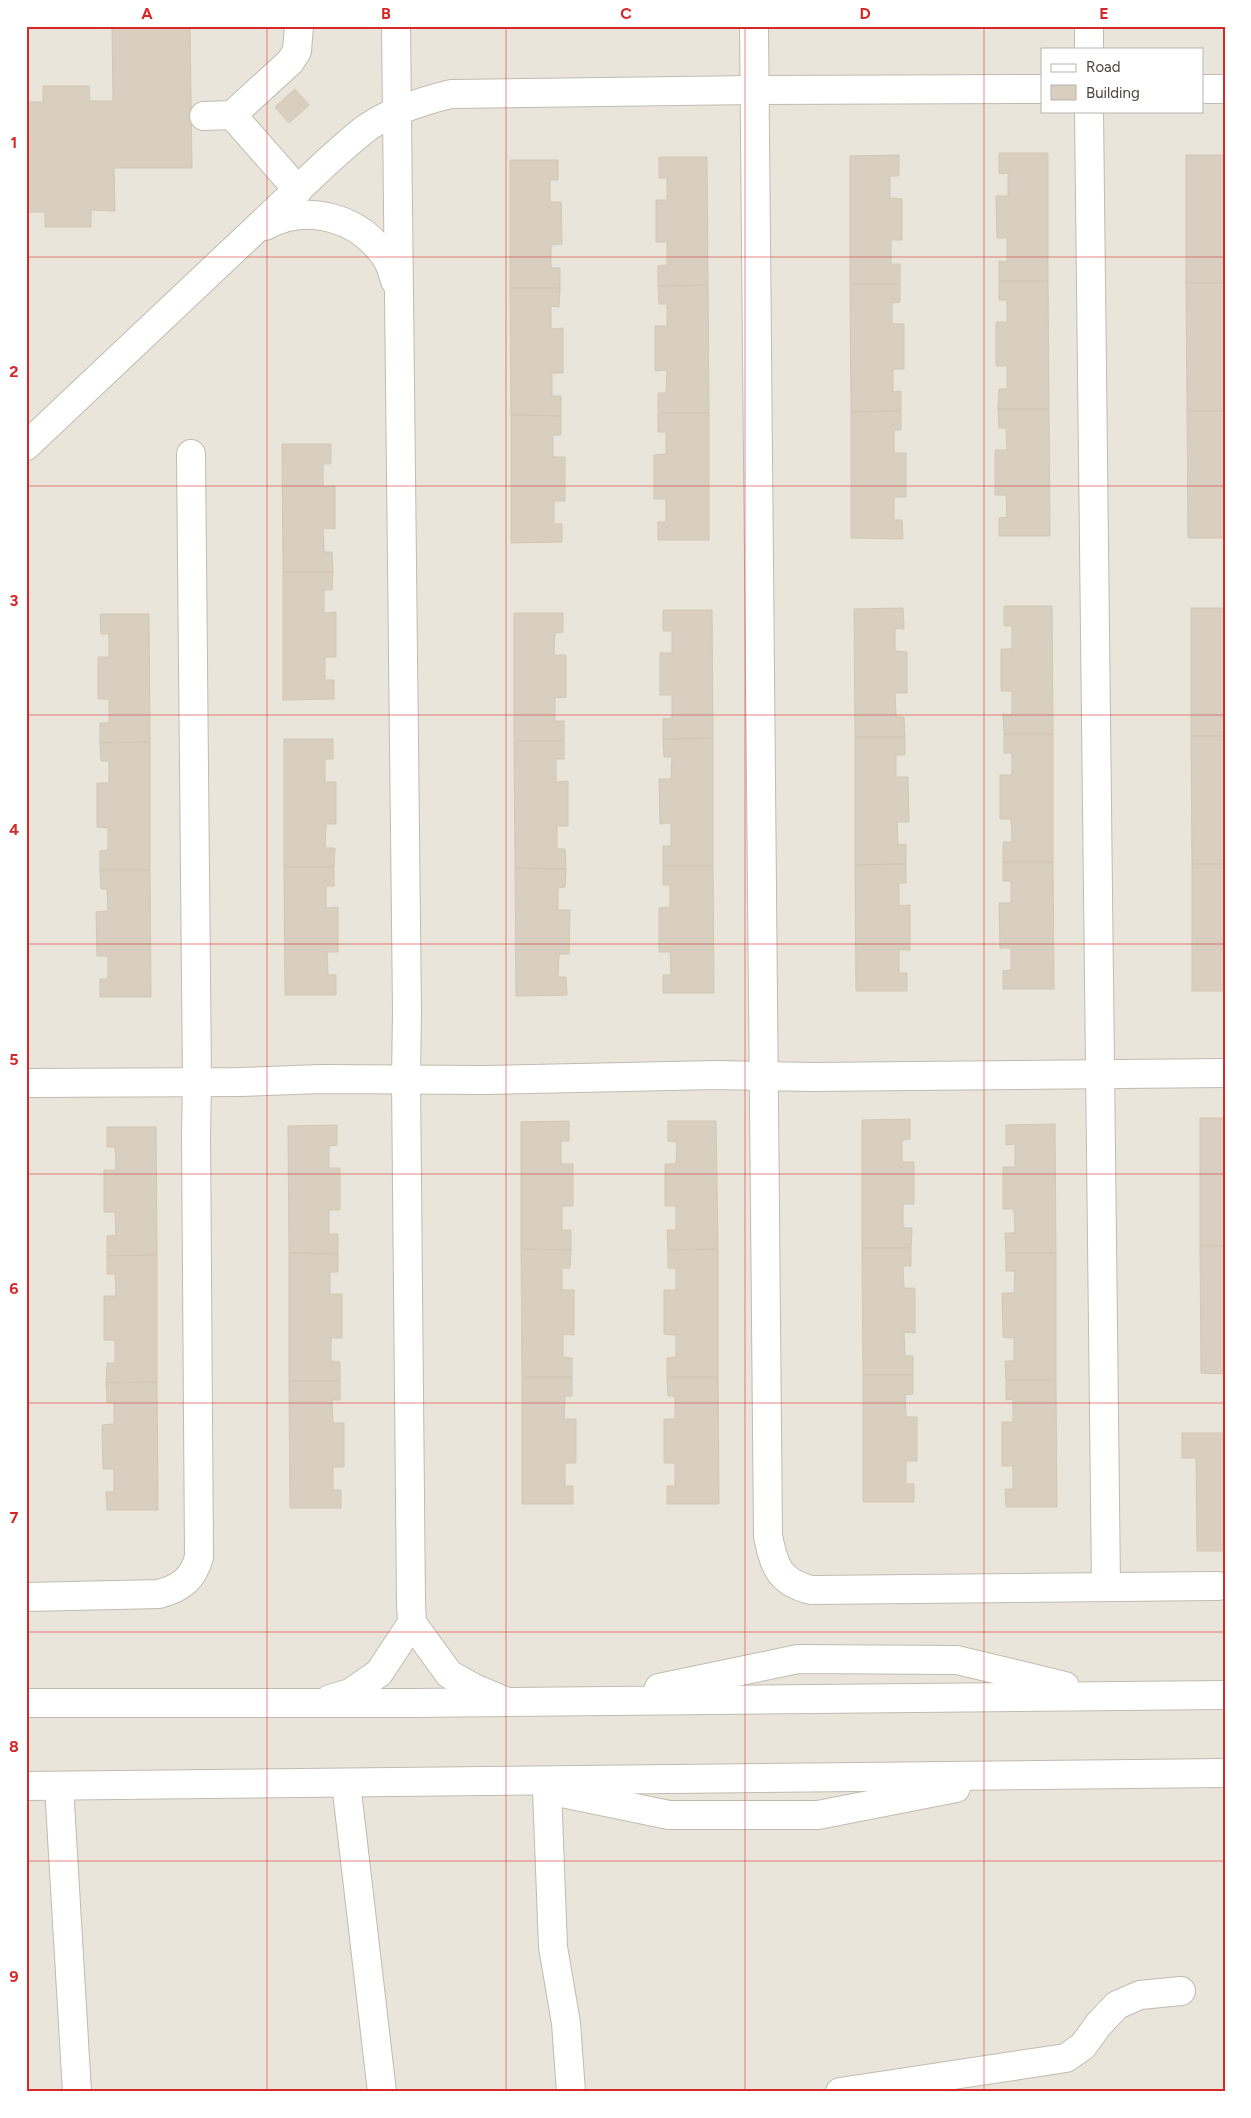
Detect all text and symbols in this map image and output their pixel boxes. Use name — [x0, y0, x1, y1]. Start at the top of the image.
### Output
text: A — [141, 4, 153, 23]
text: B — [381, 4, 391, 23]
text: C — [620, 4, 632, 23]
text: D — [859, 4, 871, 23]
text: E — [1099, 4, 1109, 23]
legend — [1041, 48, 1204, 112]
text: Road — [1086, 58, 1121, 76]
text: Building — [1086, 84, 1140, 102]
text: 1 — [11, 133, 17, 152]
text: 2 — [9, 362, 19, 381]
text: 3 — [10, 591, 19, 610]
text: 4 — [9, 820, 19, 839]
text: 5 — [9, 1050, 19, 1069]
text: 6 — [9, 1279, 19, 1298]
text: 7 — [10, 1508, 19, 1527]
text: 8 — [9, 1737, 19, 1756]
text: 9 — [9, 1967, 19, 1986]

